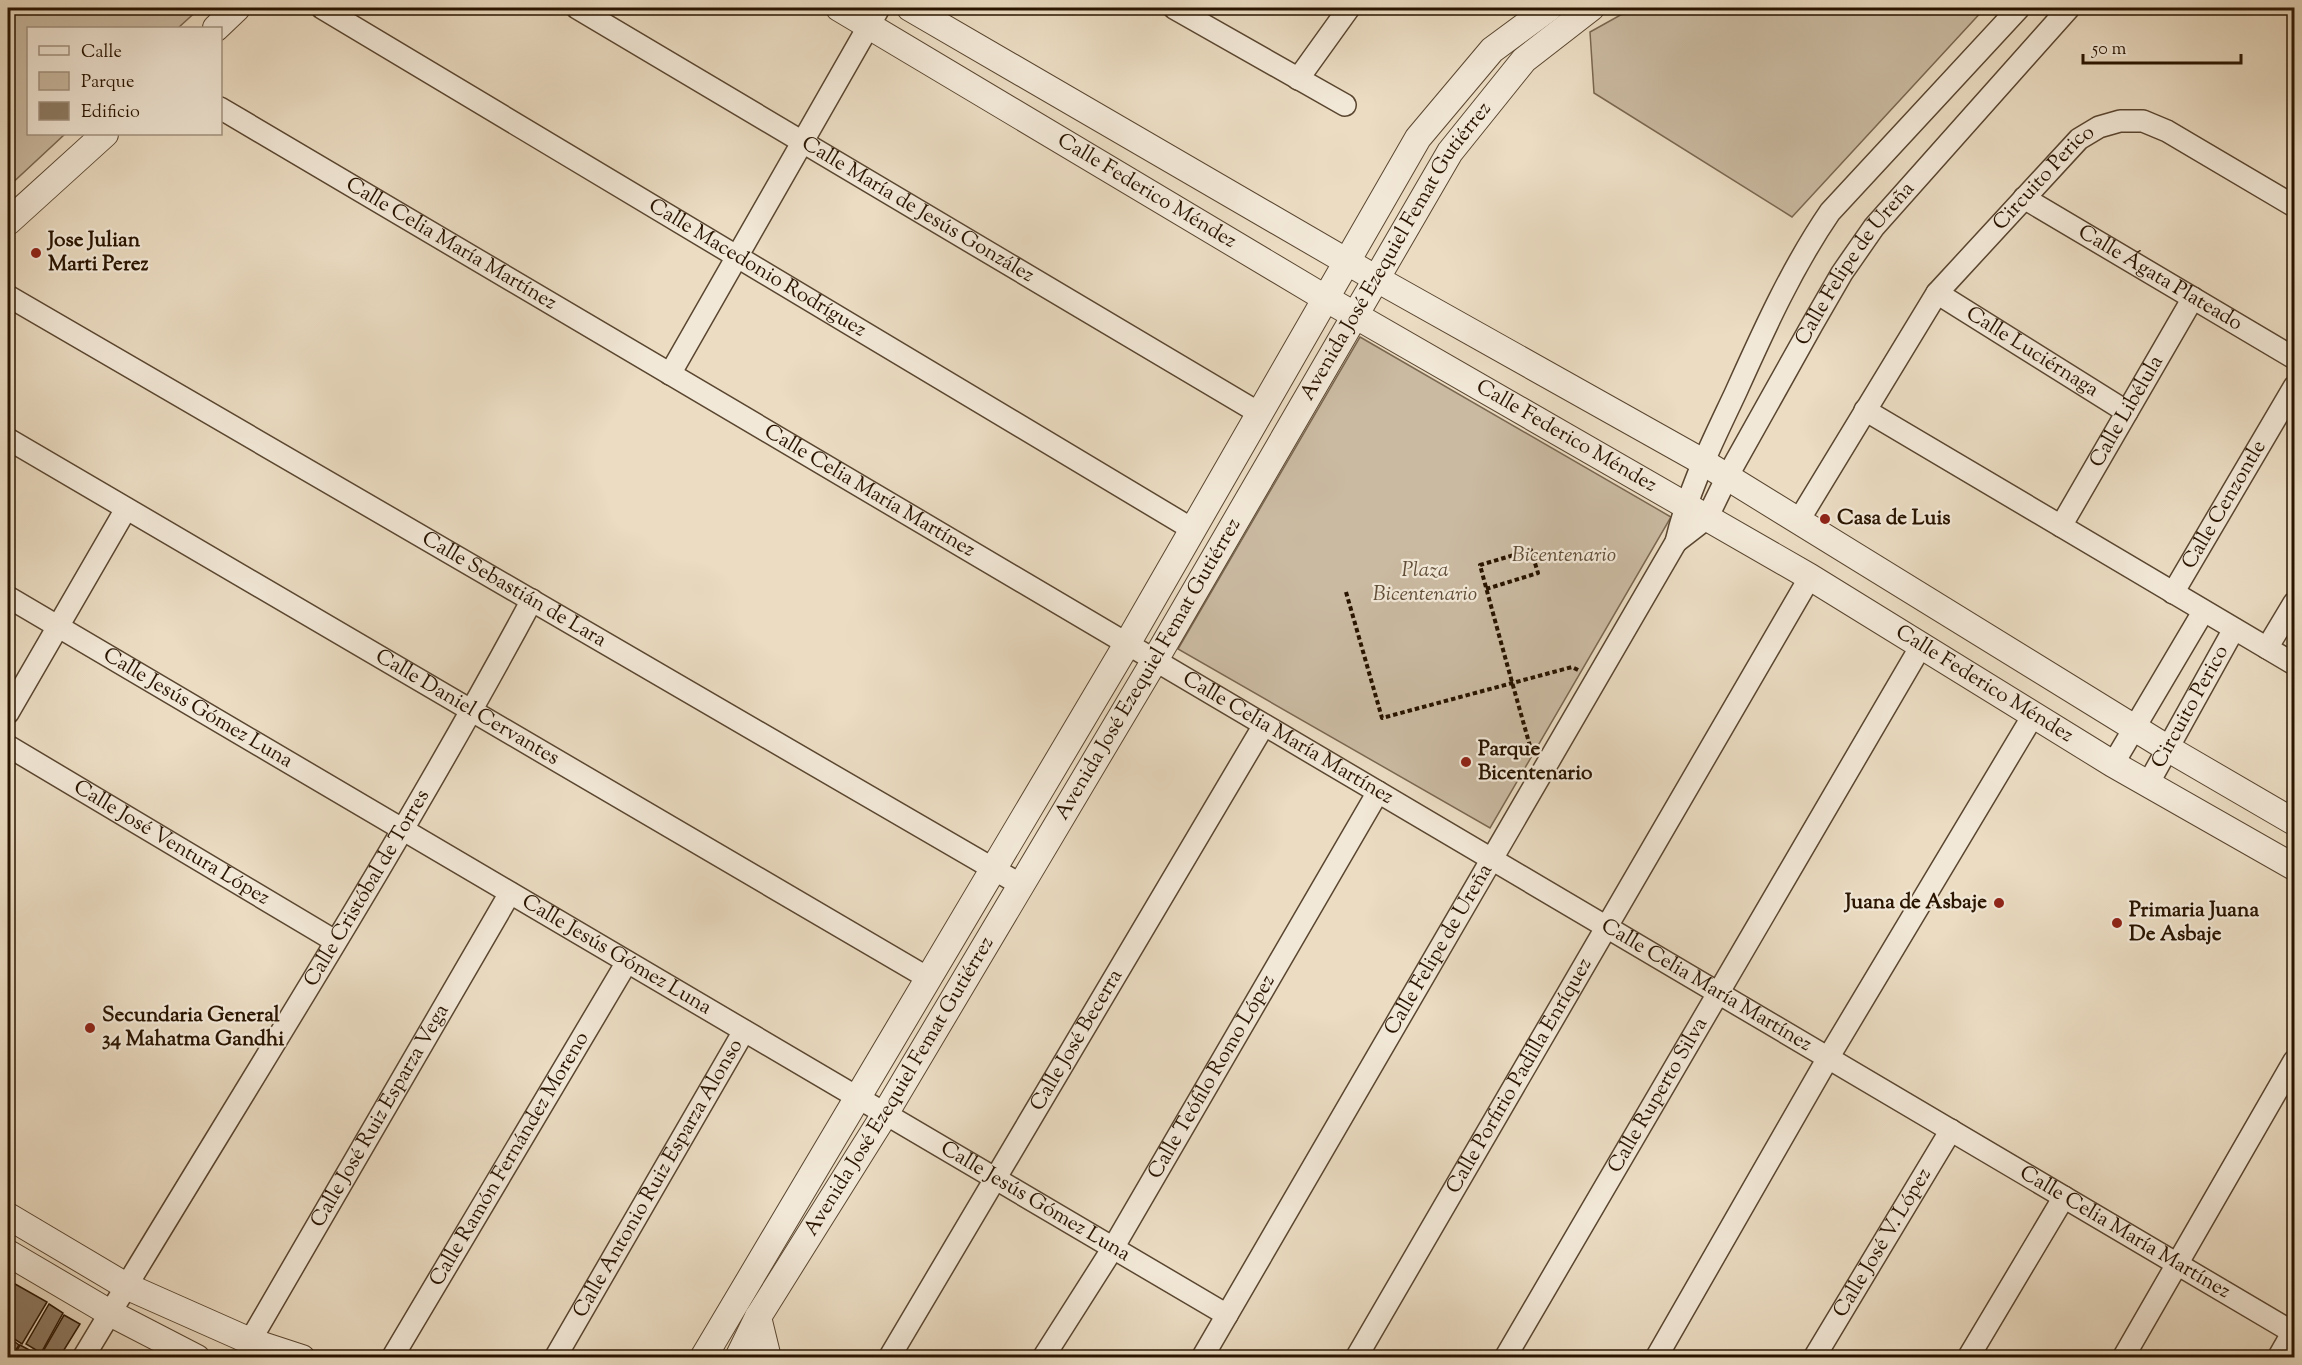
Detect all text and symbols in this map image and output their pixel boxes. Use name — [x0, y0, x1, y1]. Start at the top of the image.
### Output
legend — [27, 27, 222, 135]
scale bar — [2083, 27, 2240, 65]
text: 50 m — [2091, 37, 2127, 63]
text: Calle — [81, 40, 122, 66]
text: Parque — [81, 70, 134, 96]
street label: Avenida José Ezequiel Femat Gutiérrez — [1294, 96, 1499, 407]
text: Edificio — [81, 100, 140, 126]
street label: Circuito Perico — [1986, 118, 2101, 238]
street label: Calle Federico Méndez — [1051, 126, 1242, 257]
street label: Calle María de Jesús González — [795, 129, 1040, 291]
street label: Calle Celia María Martínez — [340, 170, 562, 318]
street label: Calle Felipe de Ureña — [1788, 175, 1923, 351]
street label: Calle Macedonio Rodríguez — [642, 192, 872, 345]
street label: Calle Ágata Plateado — [2072, 218, 2248, 339]
place label: Jose Julian Marti Perez — [46, 226, 149, 280]
marker: Jose Julian Marti Perez — [29, 246, 43, 260]
street label: Calle Luciérnaga — [1960, 299, 2104, 406]
street label: Calle Libélula — [2083, 350, 2172, 473]
street label: Calle Federico Méndez — [1470, 373, 1662, 501]
street label: Calle Celia María Martínez — [758, 417, 980, 566]
street label: Calle Cenzontle — [2175, 435, 2274, 575]
place label: Casa de Luis — [1837, 504, 1951, 534]
marker: Casa de Luis — [1818, 512, 1832, 526]
street label: Avenida José Ezequiel Femat Gutiérrez — [1048, 513, 1249, 826]
street label: Calle Sebastián de Lara — [416, 525, 612, 656]
park label: Bicentenario — [1512, 541, 1616, 571]
park label: Plaza Bicentenario — [1373, 556, 1477, 610]
street label: Calle Federico Méndez — [1889, 618, 2079, 751]
street label: Circuito Perico — [2144, 640, 2237, 774]
street label: Calle Jesús Gómez Luna — [97, 641, 299, 777]
street label: Calle Daniel Cervantes — [369, 642, 565, 774]
street label: Calle Celia María Martínez — [1176, 665, 1399, 813]
place label: Parque Bicentenario — [1478, 735, 1593, 789]
marker: Parque Bicentenario — [1459, 755, 1473, 769]
street label: Calle José Ventura López — [67, 773, 275, 914]
street label: Calle Cristóbal de Torres — [297, 784, 438, 993]
street label: Calle Felipe de Ureña — [1377, 858, 1501, 1041]
street label: Calle Jesús Gómez Luna — [516, 888, 717, 1023]
place label: Juana de Asbaje — [1843, 888, 1987, 918]
marker: Juana de Asbaje — [1992, 896, 2006, 910]
place label: Primaria Juana De Asbaje — [2129, 896, 2259, 950]
street label: Calle Celia María Martínez — [1595, 912, 1817, 1060]
marker: Primaria Juana De Asbaje — [2110, 916, 2124, 930]
street label: Avenida José Ezequiel Femat Gutiérrez — [797, 931, 1002, 1242]
street label: Calle Porfirio Padilla Enríquez — [1439, 953, 1600, 1200]
street label: Calle José Becerra — [1023, 964, 1131, 1117]
street label: Calle Teófilo Romo López — [1141, 969, 1284, 1185]
street label: Calle José Ruiz Esparza Vega — [304, 999, 457, 1233]
place label: Secundaria General 34 Mahatma Gandhi — [102, 1001, 284, 1055]
street label: Calle Ruperto Silva — [1601, 1012, 1716, 1179]
marker: Secundaria General 34 Mahatma Gandhi — [83, 1021, 97, 1035]
street label: Calle Ramón Fernández Moreno — [423, 1026, 597, 1292]
street label: Calle Antonio Ruiz Esparza Alonso — [566, 1034, 751, 1324]
street label: Calle Jesús Gómez Luna — [934, 1134, 1136, 1270]
street label: Calle Celia María Martínez — [2013, 1159, 2236, 1307]
street label: Calle José V. López — [1826, 1163, 1940, 1324]

